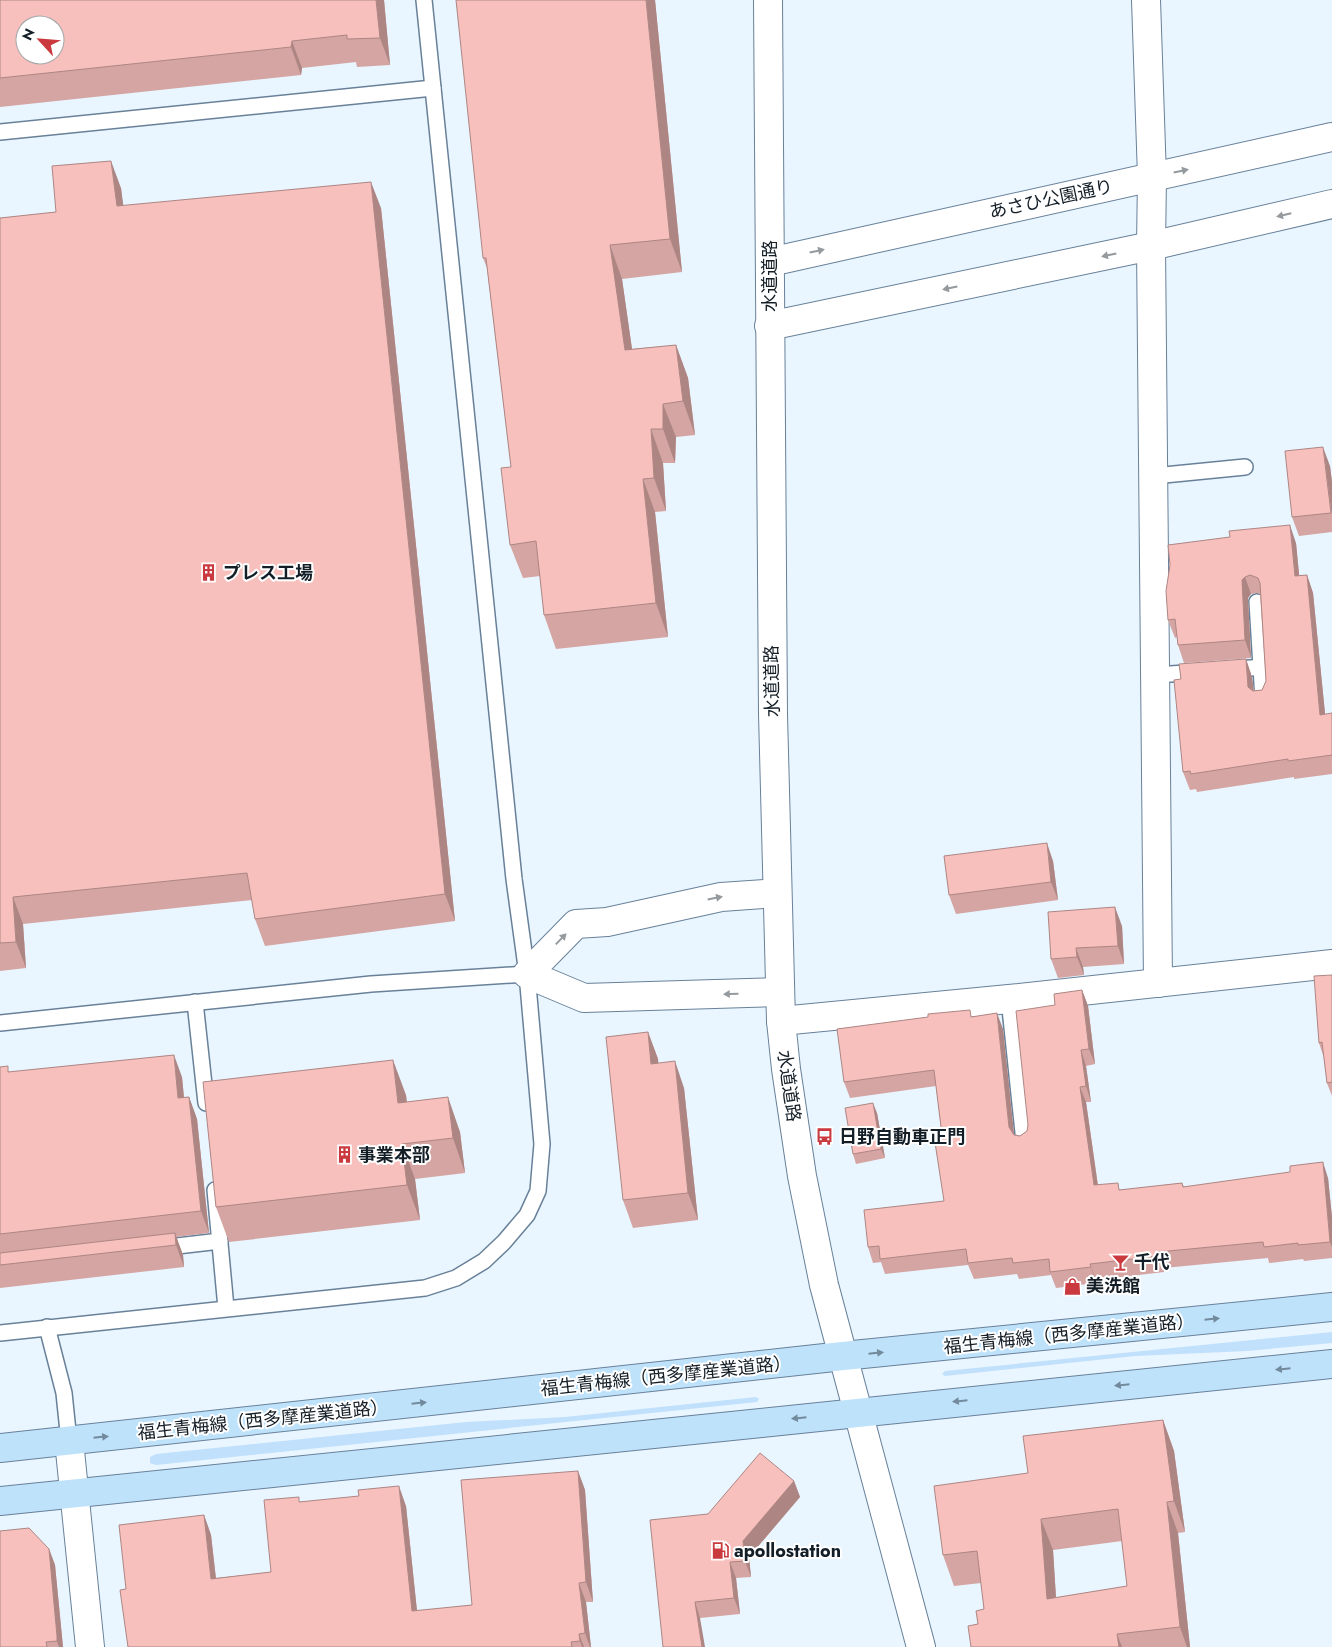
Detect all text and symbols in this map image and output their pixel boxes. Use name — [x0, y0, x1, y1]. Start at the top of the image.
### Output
north arrow — [15, 15, 65, 65]
text: N — [17, 25, 40, 44]
one-way arrow — [1174, 166, 1190, 174]
street label: あさひ公園通り — [987, 173, 1115, 225]
one-way arrow — [1277, 211, 1292, 219]
street label: 水道道路 — [757, 240, 783, 312]
one-way arrow — [810, 247, 825, 255]
one-way arrow — [1101, 251, 1116, 259]
one-way arrow — [942, 284, 957, 292]
place label: プレス工場 — [223, 560, 313, 586]
building icon: プレス工場 — [199, 563, 219, 583]
street label: 水道道路 — [758, 645, 786, 717]
one-way arrow — [707, 894, 723, 902]
one-way arrow — [555, 933, 567, 945]
one-way arrow — [723, 990, 739, 998]
street label: 水道道路 — [771, 1049, 807, 1123]
place label: 日野自動車正門 — [839, 1124, 965, 1150]
bus stop icon: 日野自動車正門 — [815, 1127, 835, 1147]
place label: 事業本部 — [358, 1142, 430, 1168]
building icon: 事業本部 — [334, 1145, 354, 1165]
place label: 千代 — [1134, 1249, 1170, 1275]
bar icon: 千代 — [1110, 1252, 1130, 1272]
place label: 美洗館 — [1086, 1273, 1140, 1299]
shop icon: 美洗館 — [1062, 1276, 1082, 1296]
street label: 福生青梅線（西多摩産業道路） — [942, 1308, 1196, 1360]
one-way arrow — [1204, 1315, 1220, 1323]
one-way arrow — [868, 1349, 884, 1357]
street label: 福生青梅線（西多摩産業道路） — [539, 1350, 793, 1402]
one-way arrow — [1275, 1365, 1291, 1373]
one-way arrow — [1114, 1381, 1130, 1389]
street label: 福生青梅線（西多摩産業道路） — [136, 1394, 390, 1446]
one-way arrow — [952, 1398, 968, 1406]
one-way arrow — [411, 1399, 427, 1407]
one-way arrow — [790, 1414, 806, 1422]
one-way arrow — [93, 1433, 109, 1441]
place label: apollostation — [734, 1538, 841, 1564]
fuel station icon: apollostation — [710, 1541, 730, 1561]

